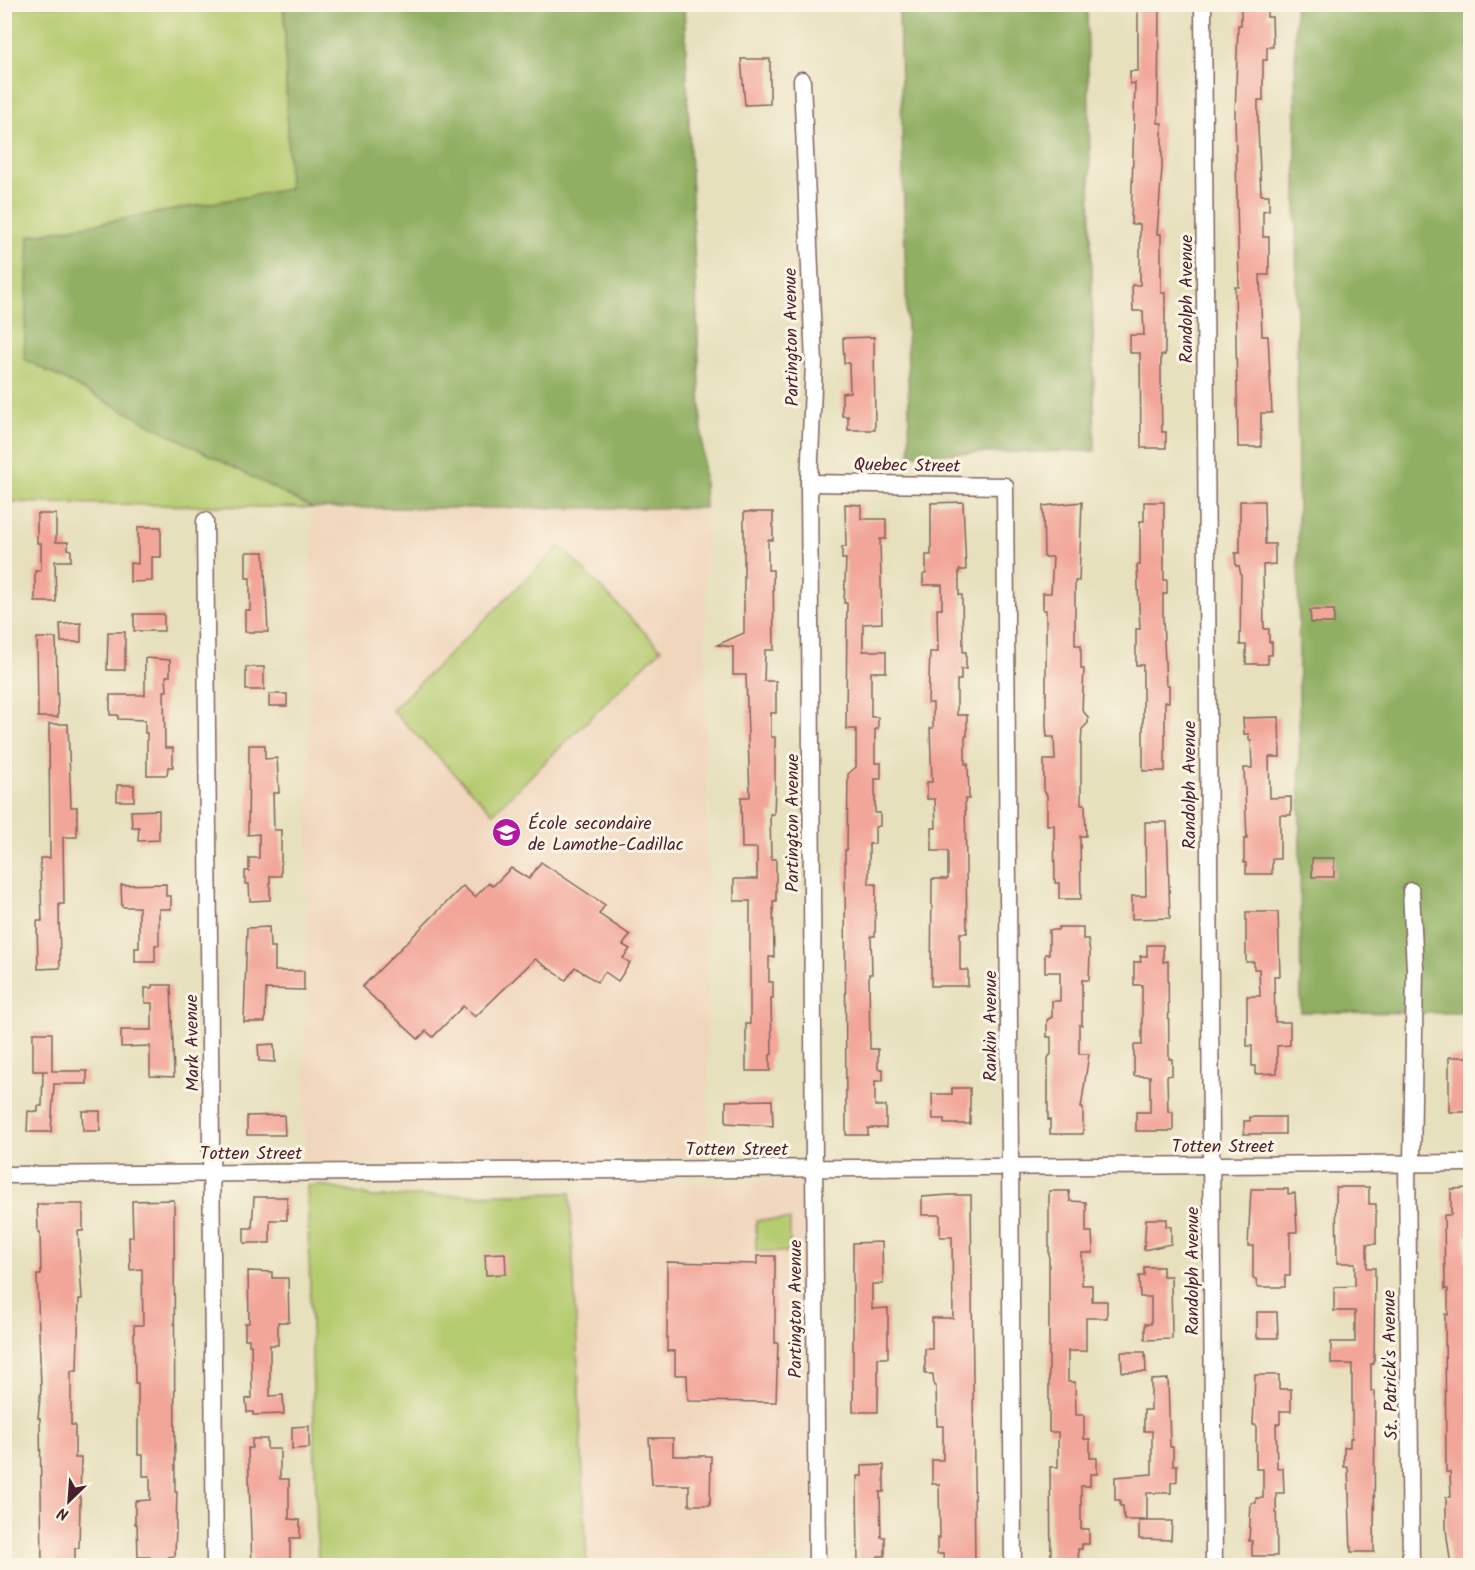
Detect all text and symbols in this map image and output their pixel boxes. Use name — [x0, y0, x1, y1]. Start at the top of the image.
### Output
street label: Randolph Avenue — [1173, 235, 1202, 363]
street label: Partington Avenue — [777, 267, 808, 406]
street label: Quebec Street — [853, 451, 962, 482]
street label: Randolph Avenue — [1176, 721, 1205, 849]
street label: Partington Avenue — [779, 754, 808, 892]
place label: École secondaire de Lamothe-Cadillac — [528, 810, 684, 860]
school or university icon: École secondaire de Lamothe-Cadillac — [491, 817, 523, 849]
street label: Rankin Avenue — [977, 970, 1006, 1082]
street label: Mark Avenue — [178, 994, 209, 1092]
street label: Totten Street — [1172, 1133, 1275, 1162]
street label: Totten Street — [686, 1136, 789, 1165]
street label: Totten Street — [200, 1140, 303, 1169]
street label: Randolph Avenue — [1179, 1207, 1208, 1335]
street label: Partington Avenue — [782, 1240, 811, 1378]
street label: St. Patrick's Avenue — [1376, 1290, 1407, 1440]
north arrow — [39, 1471, 99, 1531]
text: N — [53, 1500, 73, 1527]

